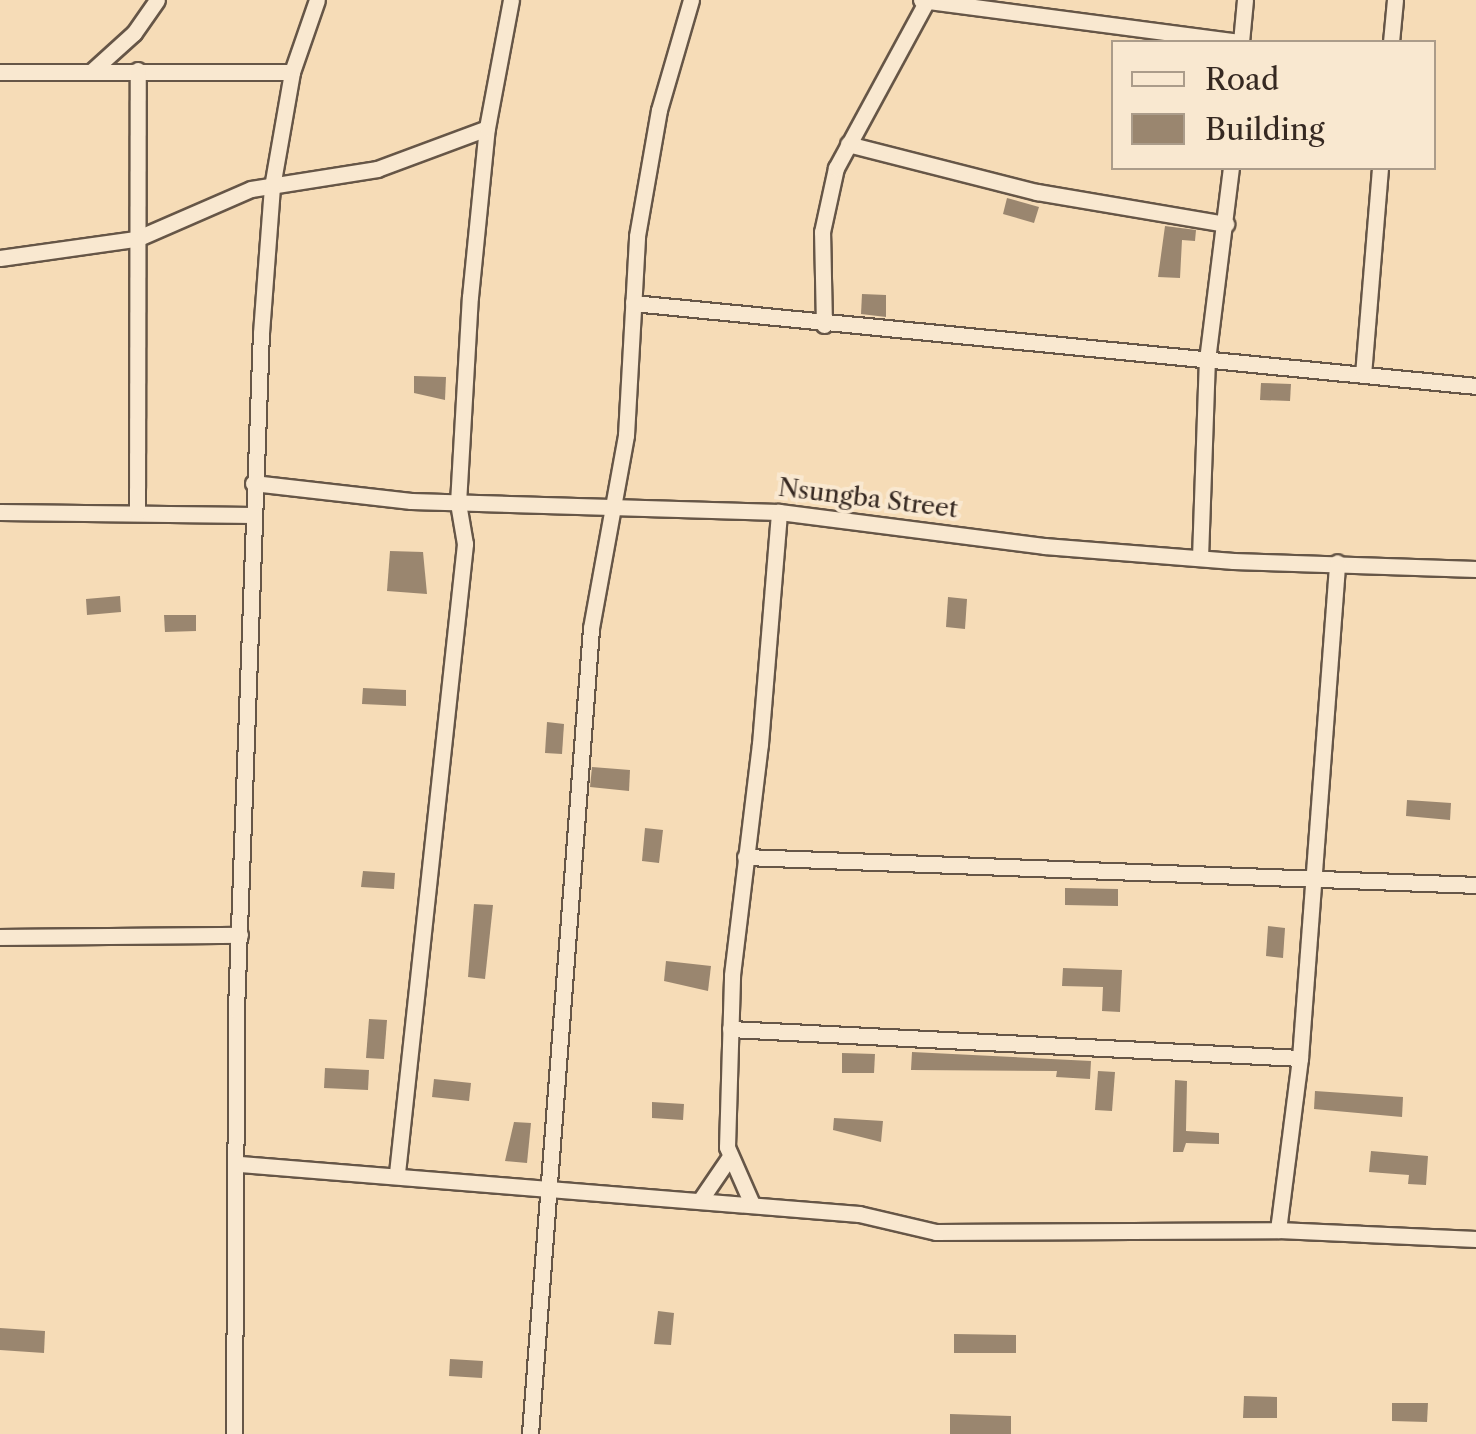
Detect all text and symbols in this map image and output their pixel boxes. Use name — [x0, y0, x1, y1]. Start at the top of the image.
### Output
legend — [1111, 40, 1436, 170]
text: Road — [1205, 61, 1279, 98]
text: Building — [1205, 111, 1325, 148]
street label: Nsungba Street — [776, 473, 960, 525]

